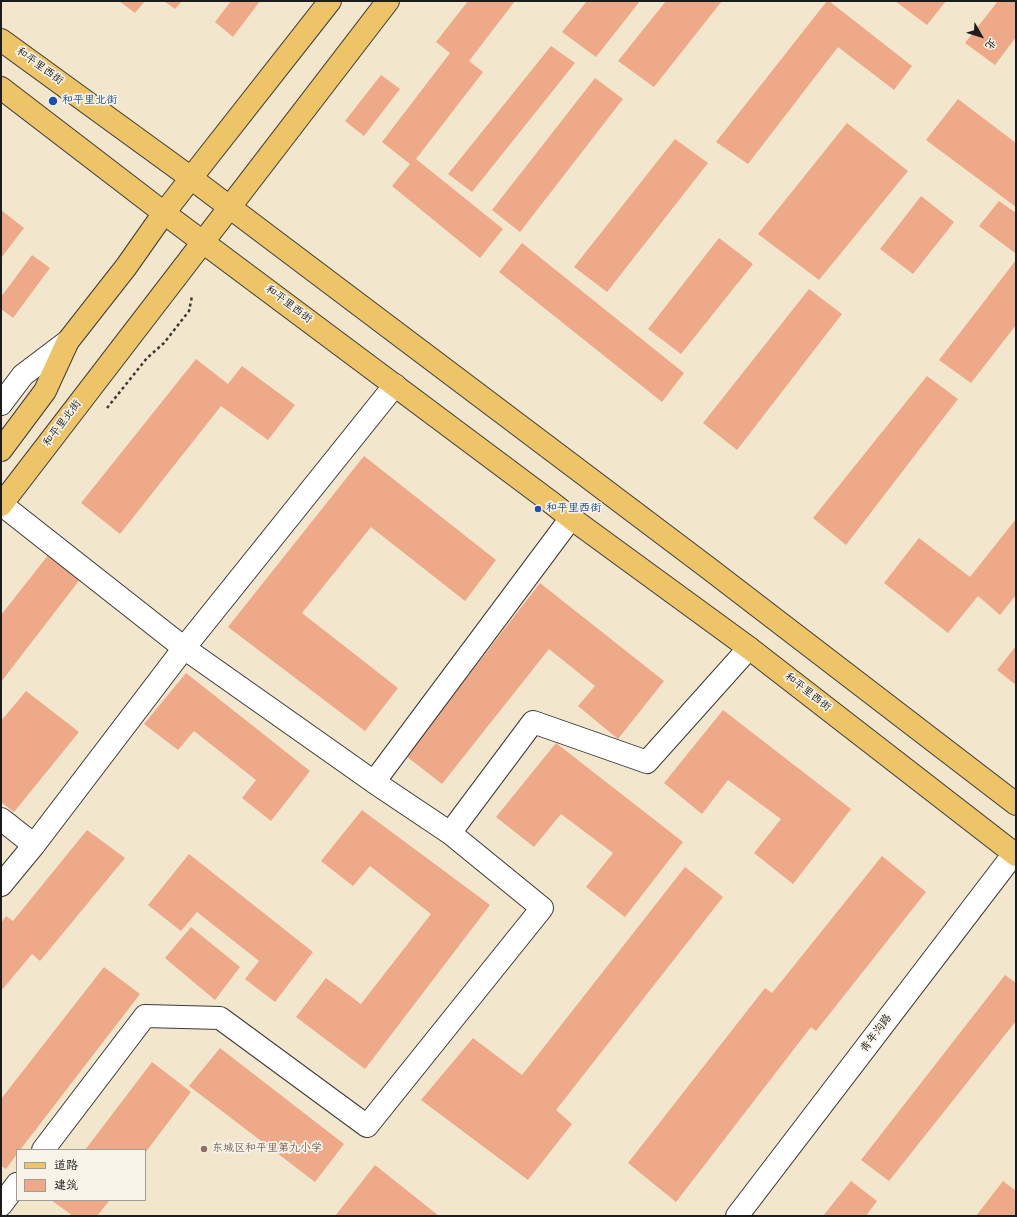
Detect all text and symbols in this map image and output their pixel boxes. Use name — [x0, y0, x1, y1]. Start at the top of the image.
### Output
north arrow — [961, 16, 1001, 56]
text: 北 — [980, 34, 1001, 53]
street label: 和平里西街 — [13, 45, 65, 89]
place label: 和平里北街 — [62, 94, 117, 108]
marker: 和平里北街 — [47, 95, 59, 107]
street label: 和平里西街 — [262, 283, 314, 327]
street label: 和平里北街 — [41, 398, 85, 450]
place label: 和平里西街 — [546, 502, 601, 516]
marker: 和平里西街 — [533, 504, 543, 514]
street label: 和平里西街 — [781, 671, 833, 715]
street label: 青年沟路 — [858, 1012, 896, 1056]
place label: 东城区和平里第九小学 — [212, 1142, 322, 1156]
marker: 东城区和平里第九小学 — [199, 1144, 209, 1154]
legend — [16, 1149, 146, 1201]
text: 道路 — [54, 1156, 78, 1175]
text: 建筑 — [54, 1176, 78, 1195]

